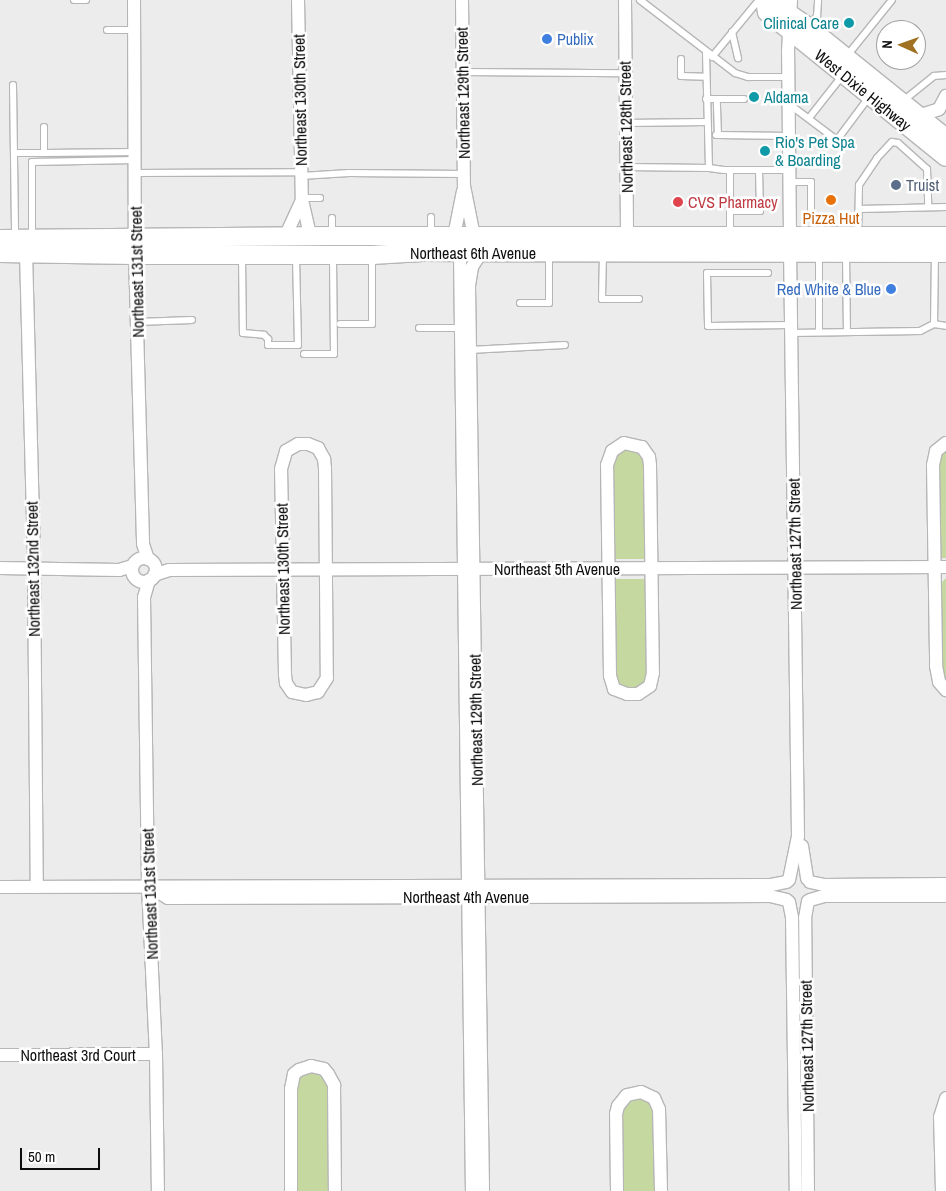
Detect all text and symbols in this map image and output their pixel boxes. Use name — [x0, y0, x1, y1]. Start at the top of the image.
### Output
place label: Clinical Care — [763, 13, 839, 33]
marker: Clinical Care — [843, 17, 855, 29]
north arrow — [876, 20, 926, 70]
street label: Northeast 129th Street — [452, 27, 474, 159]
place label: Publix — [557, 29, 593, 49]
marker: Publix — [541, 33, 553, 45]
street label: Northeast 130th Street — [289, 34, 311, 166]
text: N — [878, 40, 896, 49]
street label: West Dixie Highway — [811, 45, 915, 135]
street label: Northeast 128th Street — [615, 61, 637, 193]
place label: Aldama — [764, 87, 808, 107]
marker: Aldama — [748, 91, 760, 103]
place label: Rio's Pet Spa & Boarding — [775, 132, 855, 170]
marker: Rio's Pet Spa & Boarding — [759, 145, 771, 157]
place label: Truist — [906, 175, 939, 195]
marker: Truist — [890, 179, 902, 191]
place label: CVS Pharmacy — [688, 192, 778, 212]
marker: Pizza Hut — [825, 194, 837, 206]
marker: CVS Pharmacy — [672, 196, 684, 208]
street label: Northeast 131st Street — [126, 206, 148, 338]
place label: Pizza Hut — [803, 208, 859, 228]
street label: Northeast 6th Avenue — [410, 243, 536, 263]
place label: Red White & Blue — [777, 279, 881, 299]
marker: Red White & Blue — [885, 283, 897, 295]
street label: Northeast 127th Street — [784, 478, 806, 610]
street label: Northeast 132nd Street — [22, 501, 44, 637]
street label: Northeast 130th Street — [272, 503, 294, 635]
street label: Northeast 5th Avenue — [494, 559, 620, 579]
street label: Northeast 129th Street — [465, 654, 487, 786]
street label: Northeast 131st Street — [138, 828, 162, 960]
street label: Northeast 4th Avenue — [403, 887, 529, 907]
street label: Northeast 127th Street — [796, 980, 818, 1112]
street label: Northeast 3rd Court — [20, 1045, 136, 1065]
scale bar — [22, 1138, 102, 1170]
text: 50 m — [28, 1146, 55, 1167]

